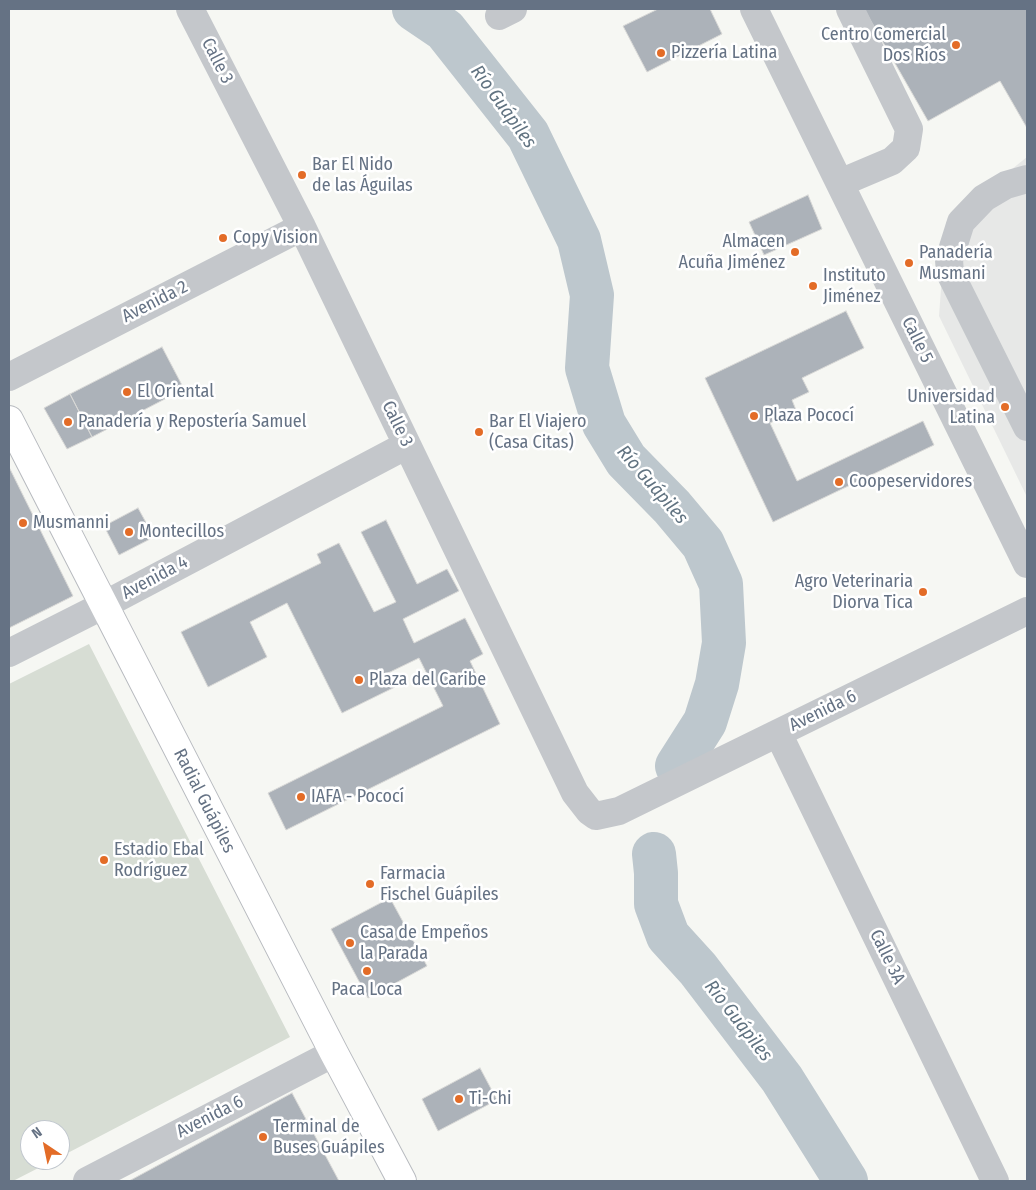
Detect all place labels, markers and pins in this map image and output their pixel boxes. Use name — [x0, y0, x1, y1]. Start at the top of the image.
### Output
place label: Centro Comercial Dos Ríos — [821, 24, 946, 66]
marker: Centro Comercial Dos Ríos — [950, 39, 962, 51]
place label: Pizzería Latina — [671, 42, 777, 64]
marker: Pizzería Latina — [655, 47, 667, 59]
place label: Bar El Nido de las Águilas — [312, 154, 413, 196]
marker: Bar El Nido de las Águilas — [296, 169, 308, 181]
place label: Copy Vision — [233, 227, 318, 249]
place label: Almacen Acuña Jiménez — [678, 231, 785, 274]
marker: Copy Vision — [217, 232, 229, 244]
place label: Panadería Musmani — [919, 242, 993, 284]
marker: Almacen Acuña Jiménez — [789, 246, 801, 258]
marker: Panadería Musmani — [903, 257, 915, 269]
place label: Instituto Jiménez — [823, 265, 886, 308]
marker: Instituto Jiménez — [807, 280, 819, 292]
place label: El Oriental — [137, 381, 214, 403]
marker: El Oriental — [121, 386, 133, 398]
place label: Universidad Latina — [907, 386, 995, 428]
marker: Universidad Latina — [999, 401, 1011, 413]
place label: Plaza Pococí — [764, 405, 854, 427]
marker: Plaza Pococí — [748, 410, 760, 422]
place label: Panadería y Repostería Samuel — [78, 411, 306, 433]
place label: Bar El Viajero (Casa Citas) — [489, 411, 586, 454]
marker: Panadería y Repostería Samuel — [62, 416, 74, 428]
marker: Bar El Viajero (Casa Citas) — [473, 426, 485, 438]
place label: Coopeservidores — [849, 471, 972, 493]
marker: Coopeservidores — [833, 476, 845, 488]
place label: Musmanni — [33, 512, 109, 534]
marker: Musmanni — [17, 517, 29, 529]
place label: Montecillos — [139, 521, 224, 543]
marker: Montecillos — [123, 526, 135, 538]
place label: Agro Veterinaria Diorva Tica — [795, 571, 913, 614]
marker: Agro Veterinaria Diorva Tica — [917, 586, 929, 598]
place label: Plaza del Caribe — [369, 669, 486, 691]
marker: Plaza del Caribe — [353, 674, 365, 686]
place label: IAFA - Pococí — [311, 786, 404, 808]
marker: IAFA - Pococí — [295, 791, 307, 803]
place label: Estadio Ebal Rodríguez — [114, 839, 204, 882]
marker: Estadio Ebal Rodríguez — [98, 854, 110, 866]
place label: Farmacia Fischel Guápiles — [380, 863, 498, 906]
marker: Farmacia Fischel Guápiles — [364, 878, 376, 890]
place label: Casa de Empeños la Parada — [360, 922, 488, 964]
marker: Casa de Empeños la Parada — [344, 937, 356, 949]
marker: Paca Loca — [361, 965, 373, 977]
place label: Paca Loca — [331, 979, 403, 1001]
place label: Ti-Chi — [469, 1088, 511, 1110]
marker: Ti-Chi — [453, 1093, 465, 1105]
place label: Terminal de Buses Guápiles — [273, 1116, 385, 1158]
marker: Terminal de Buses Guápiles — [257, 1131, 269, 1143]

